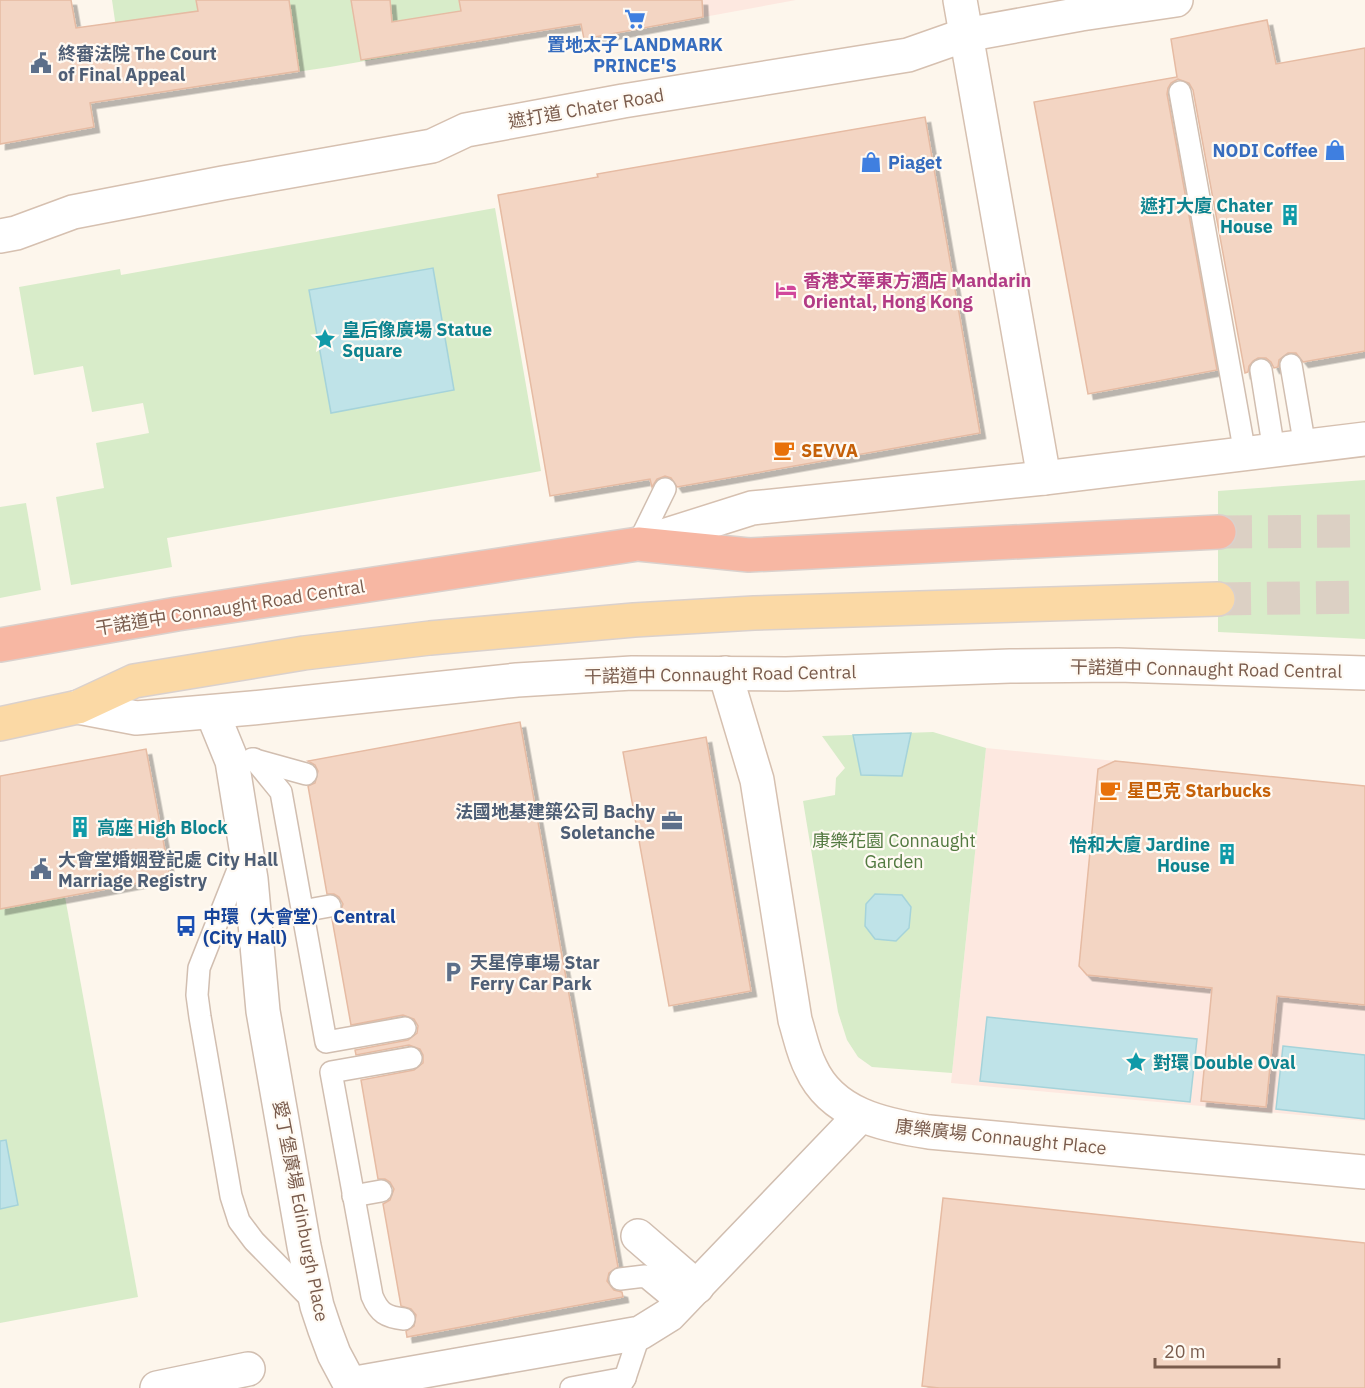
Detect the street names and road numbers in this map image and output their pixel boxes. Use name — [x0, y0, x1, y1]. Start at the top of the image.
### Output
street label: 遮打道 Chater Road — [506, 83, 666, 133]
street label: 干諾道中 Connaught Road Central — [94, 574, 366, 640]
street label: 干諾道中 Connaught Road Central — [1070, 655, 1342, 683]
street label: 干諾道中 Connaught Road Central — [584, 660, 856, 688]
street label: 愛丁堡廣場 Edinburgh Place — [268, 1098, 334, 1324]
street label: 康樂廣場 Connaught Place — [894, 1114, 1108, 1160]

